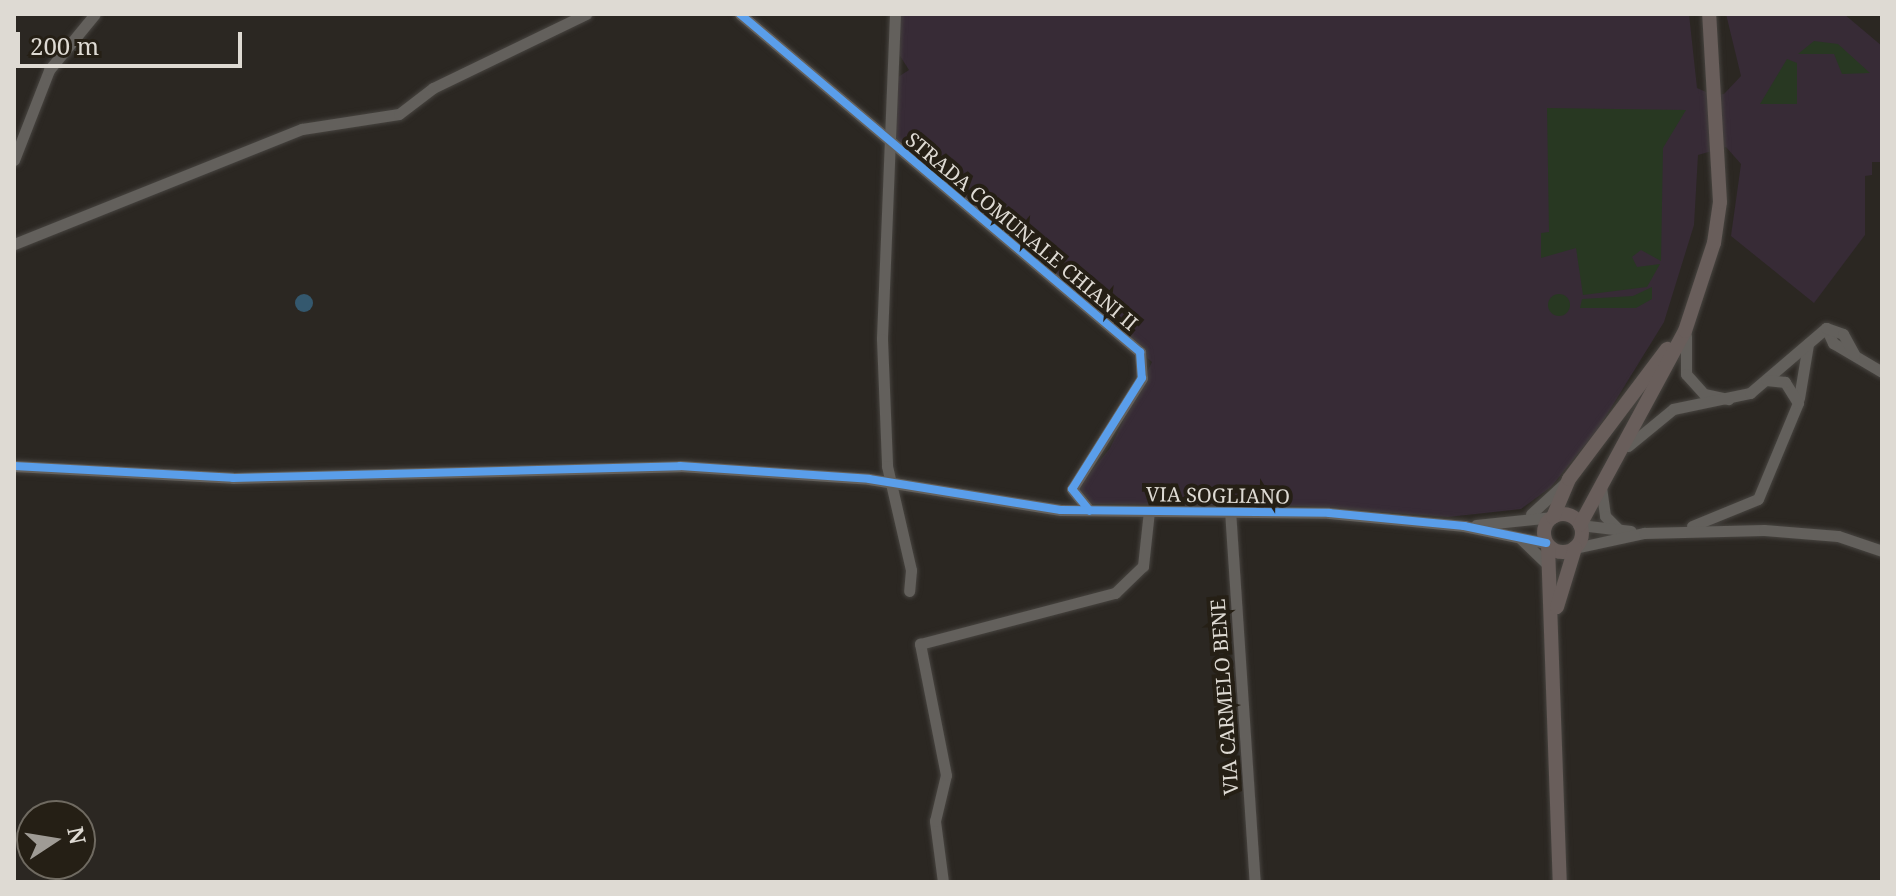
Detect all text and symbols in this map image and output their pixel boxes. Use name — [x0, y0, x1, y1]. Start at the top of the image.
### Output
scale bar — [20, 16, 246, 66]
text: 200 m — [30, 29, 99, 62]
street label: STRADA COMUNALE CHIANI II — [901, 127, 1143, 335]
street label: VIA SOGLIANO — [1146, 482, 1290, 508]
street label: VIA CARMELO BENE — [1205, 598, 1243, 796]
north arrow — [16, 800, 96, 880]
text: N — [61, 824, 94, 847]

